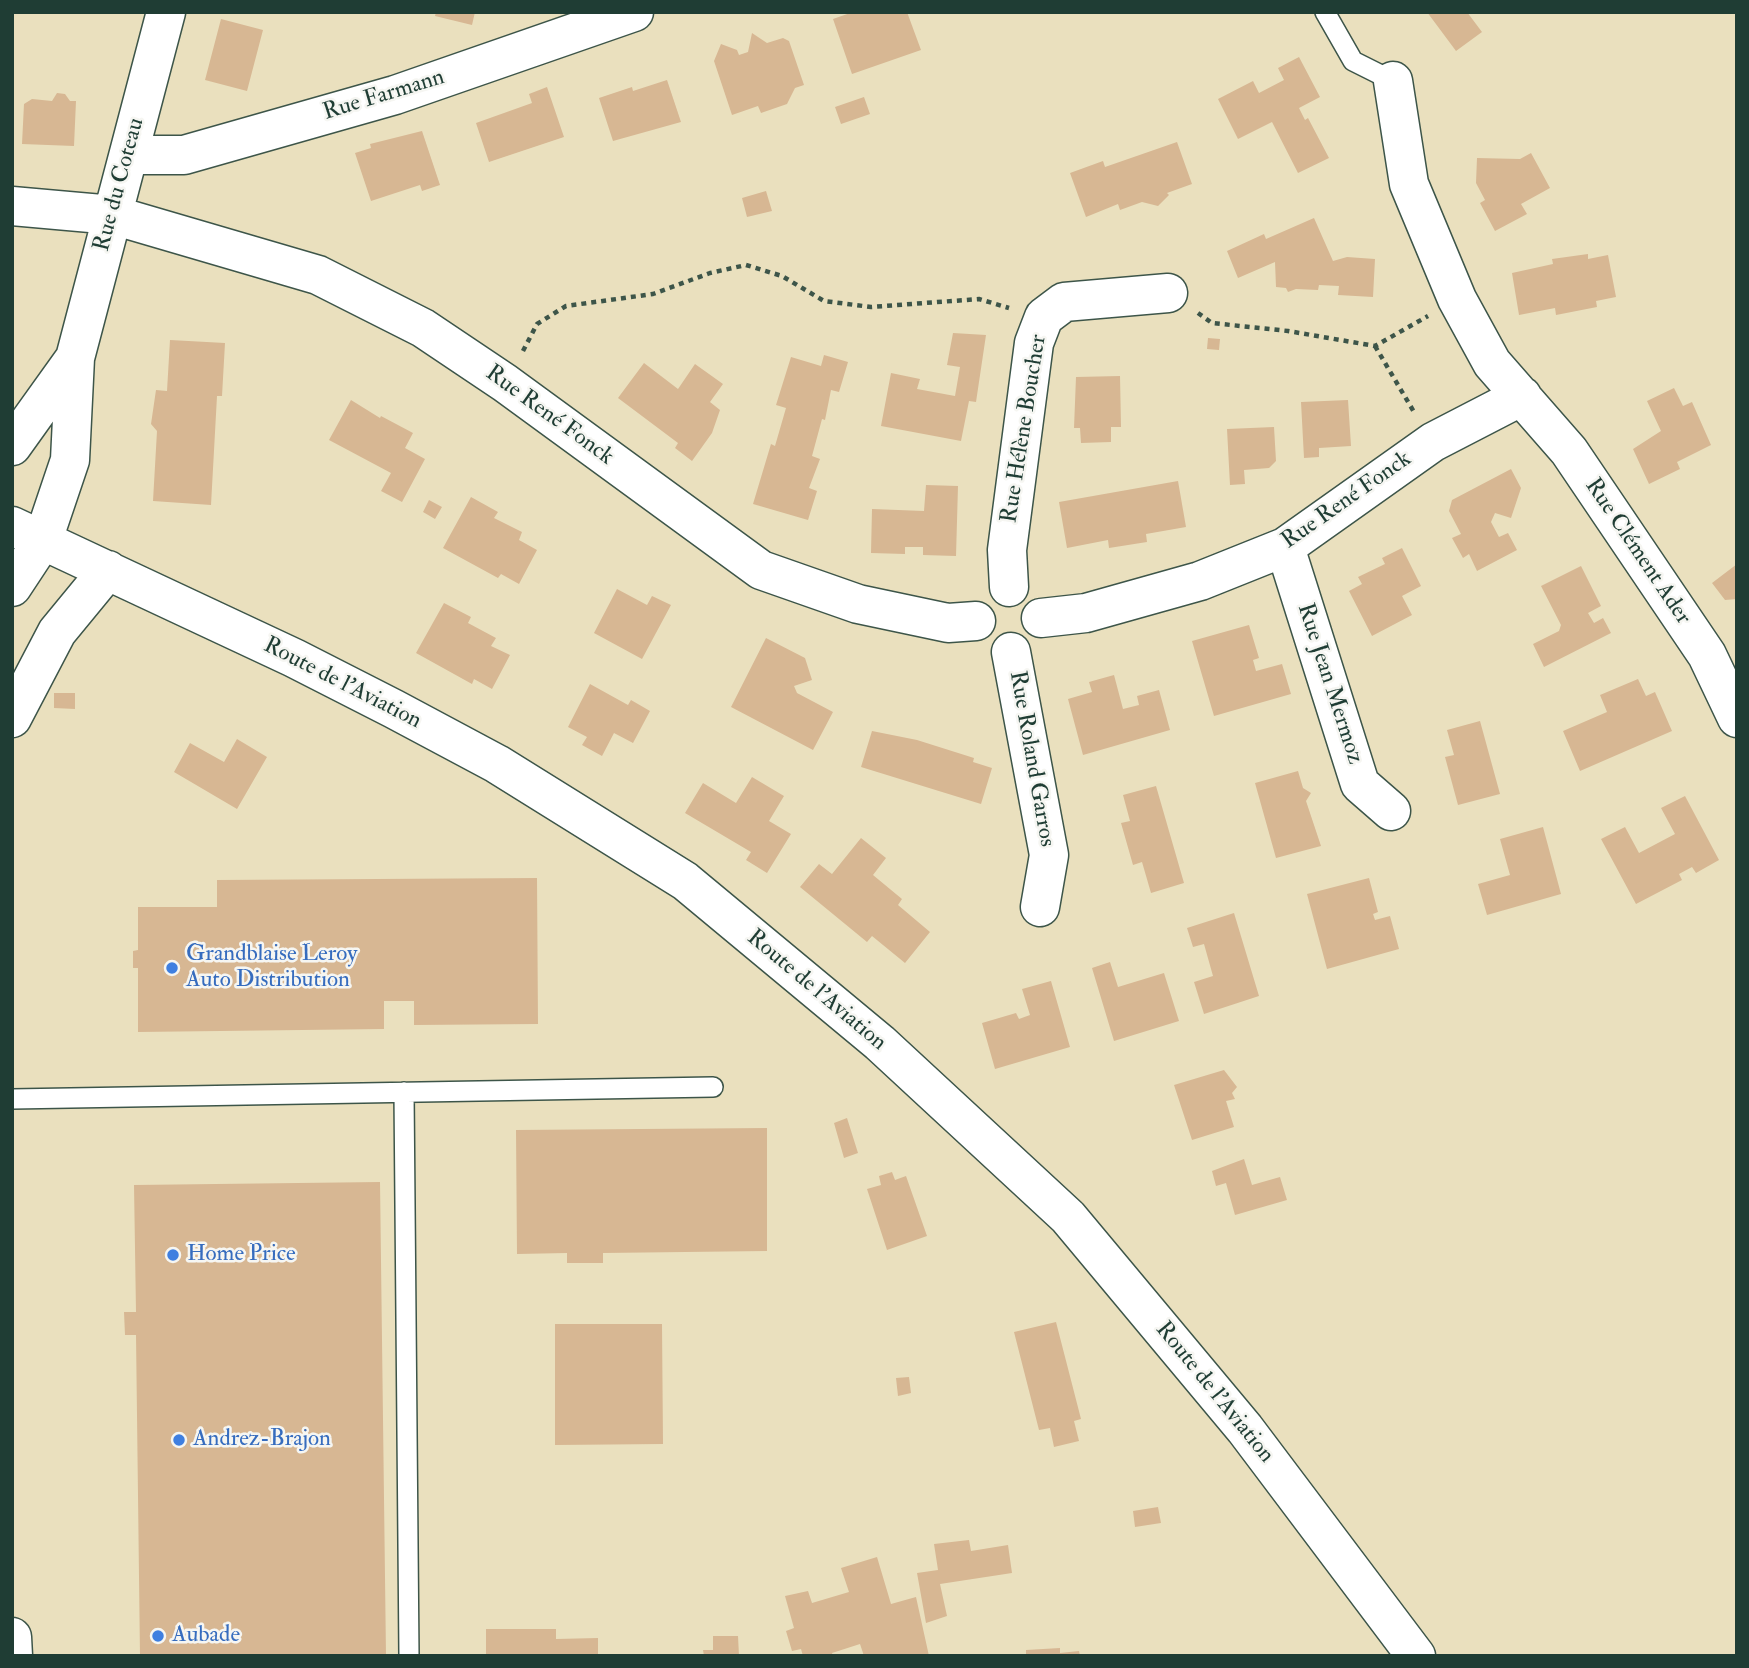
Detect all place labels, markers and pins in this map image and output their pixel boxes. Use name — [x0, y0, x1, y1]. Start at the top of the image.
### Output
place label: Grandblaise Leroy Auto Distribution — [186, 941, 357, 995]
marker: Grandblaise Leroy Auto Distribution — [164, 960, 180, 976]
place label: Home Price — [187, 1241, 296, 1269]
marker: Home Price — [165, 1247, 181, 1263]
place label: Andrez-Brajon — [193, 1426, 331, 1454]
marker: Andrez-Brajon — [171, 1432, 187, 1448]
place label: Aubade — [172, 1622, 240, 1650]
marker: Aubade — [150, 1628, 166, 1644]

